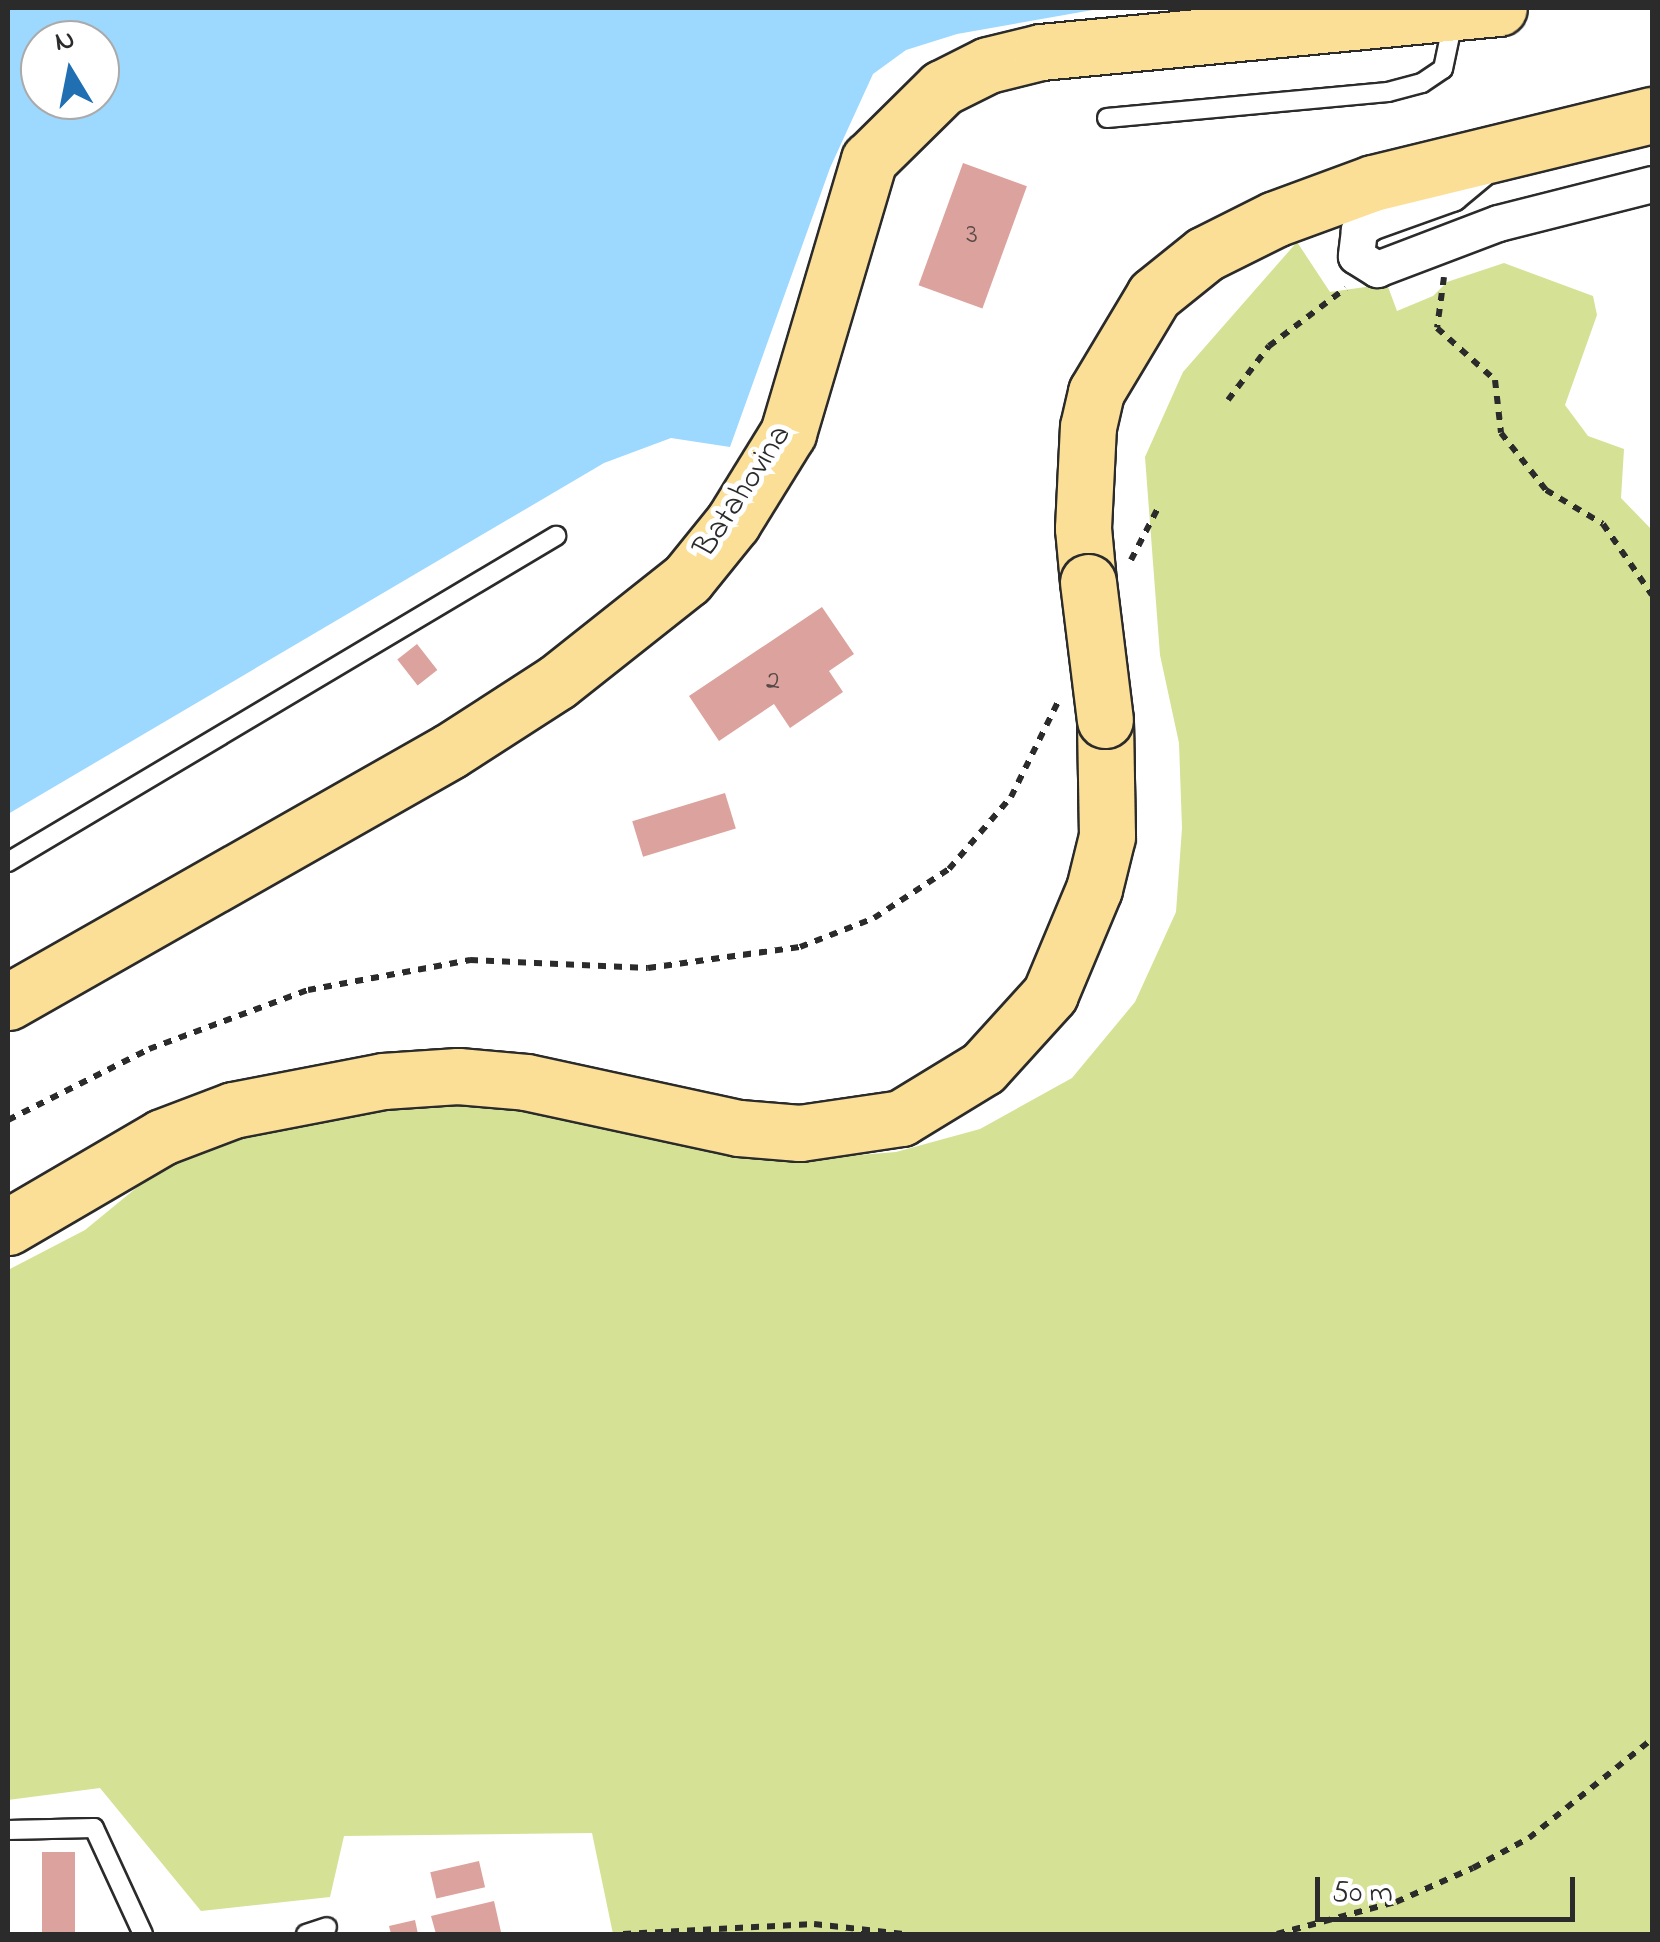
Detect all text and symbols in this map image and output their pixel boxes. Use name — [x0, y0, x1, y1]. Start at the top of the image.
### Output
north arrow — [20, 20, 120, 120]
text: N — [52, 20, 78, 64]
house number: 3 — [966, 219, 978, 253]
street label: Batahovina — [687, 419, 801, 565]
house number: 2 — [766, 665, 780, 699]
scale bar — [1320, 1857, 1580, 1919]
text: 50 m — [1332, 1872, 1393, 1916]

